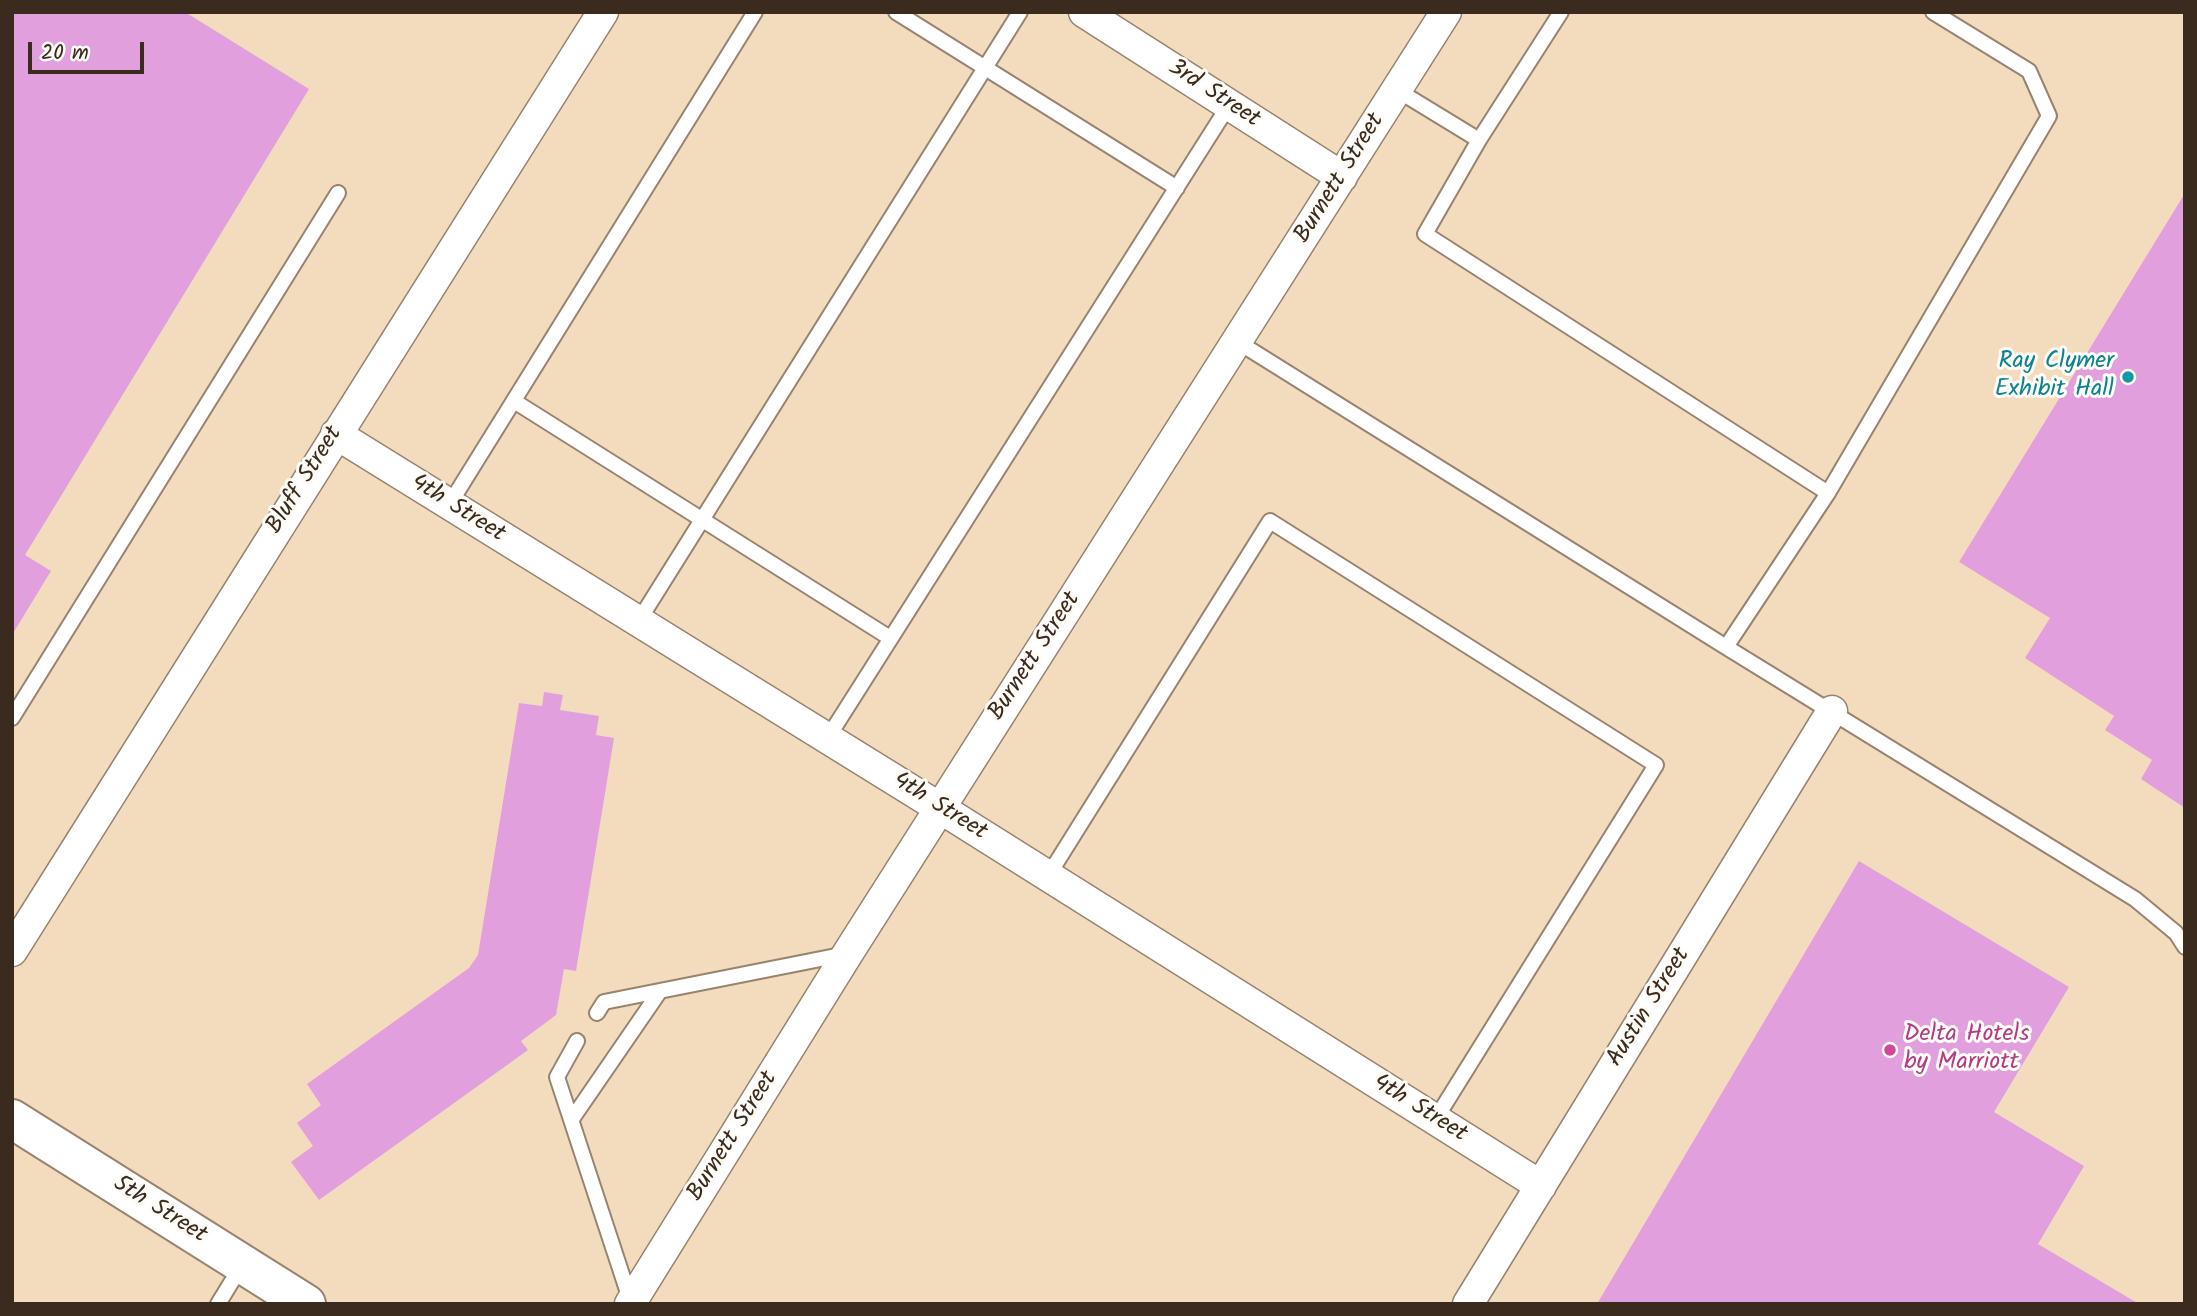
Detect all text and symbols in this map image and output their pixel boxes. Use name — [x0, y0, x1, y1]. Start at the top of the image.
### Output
scale bar — [32, 28, 147, 72]
text: 20 m — [41, 37, 89, 70]
street label: 3rd Street — [1161, 55, 1265, 135]
street label: Burnett Street — [1290, 109, 1392, 249]
place label: Ray Clymer Exhibit Hall — [1995, 349, 2114, 405]
marker: Ray Clymer Exhibit Hall — [2120, 369, 2136, 385]
street label: Bluff Street — [262, 422, 350, 540]
street label: 4th Street — [404, 470, 510, 550]
street label: Burnett Street — [984, 587, 1088, 727]
street label: 4th Street — [886, 768, 992, 848]
street label: Austin Street — [1602, 943, 1698, 1073]
place label: Delta Hotels by Marriott — [1904, 1022, 2029, 1078]
marker: Delta Hotels by Marriott — [1882, 1042, 1898, 1058]
street label: Burnett Street — [683, 1067, 785, 1207]
street label: 4th Street — [1366, 1070, 1472, 1150]
street label: 5th Street — [107, 1171, 211, 1251]

